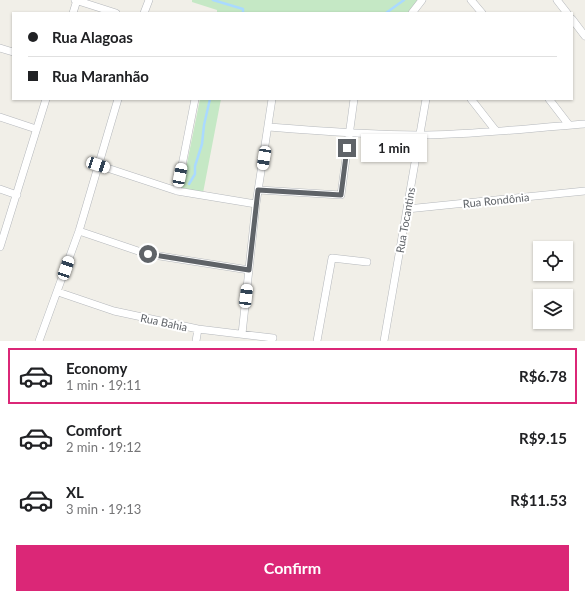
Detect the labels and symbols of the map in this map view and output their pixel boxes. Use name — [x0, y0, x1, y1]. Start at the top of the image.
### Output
callout: 1 min — [361, 134, 427, 162]
route end — [338, 139, 356, 157]
car — [256, 145, 272, 171]
car — [85, 156, 111, 174]
car — [172, 162, 188, 188]
street label: Rua Tocantins — [393, 186, 417, 254]
street label: Rua Rondônia — [462, 190, 530, 210]
route start — [139, 245, 157, 263]
car — [56, 255, 76, 281]
car — [239, 283, 253, 309]
street label: Rua Bahia — [139, 311, 189, 333]

